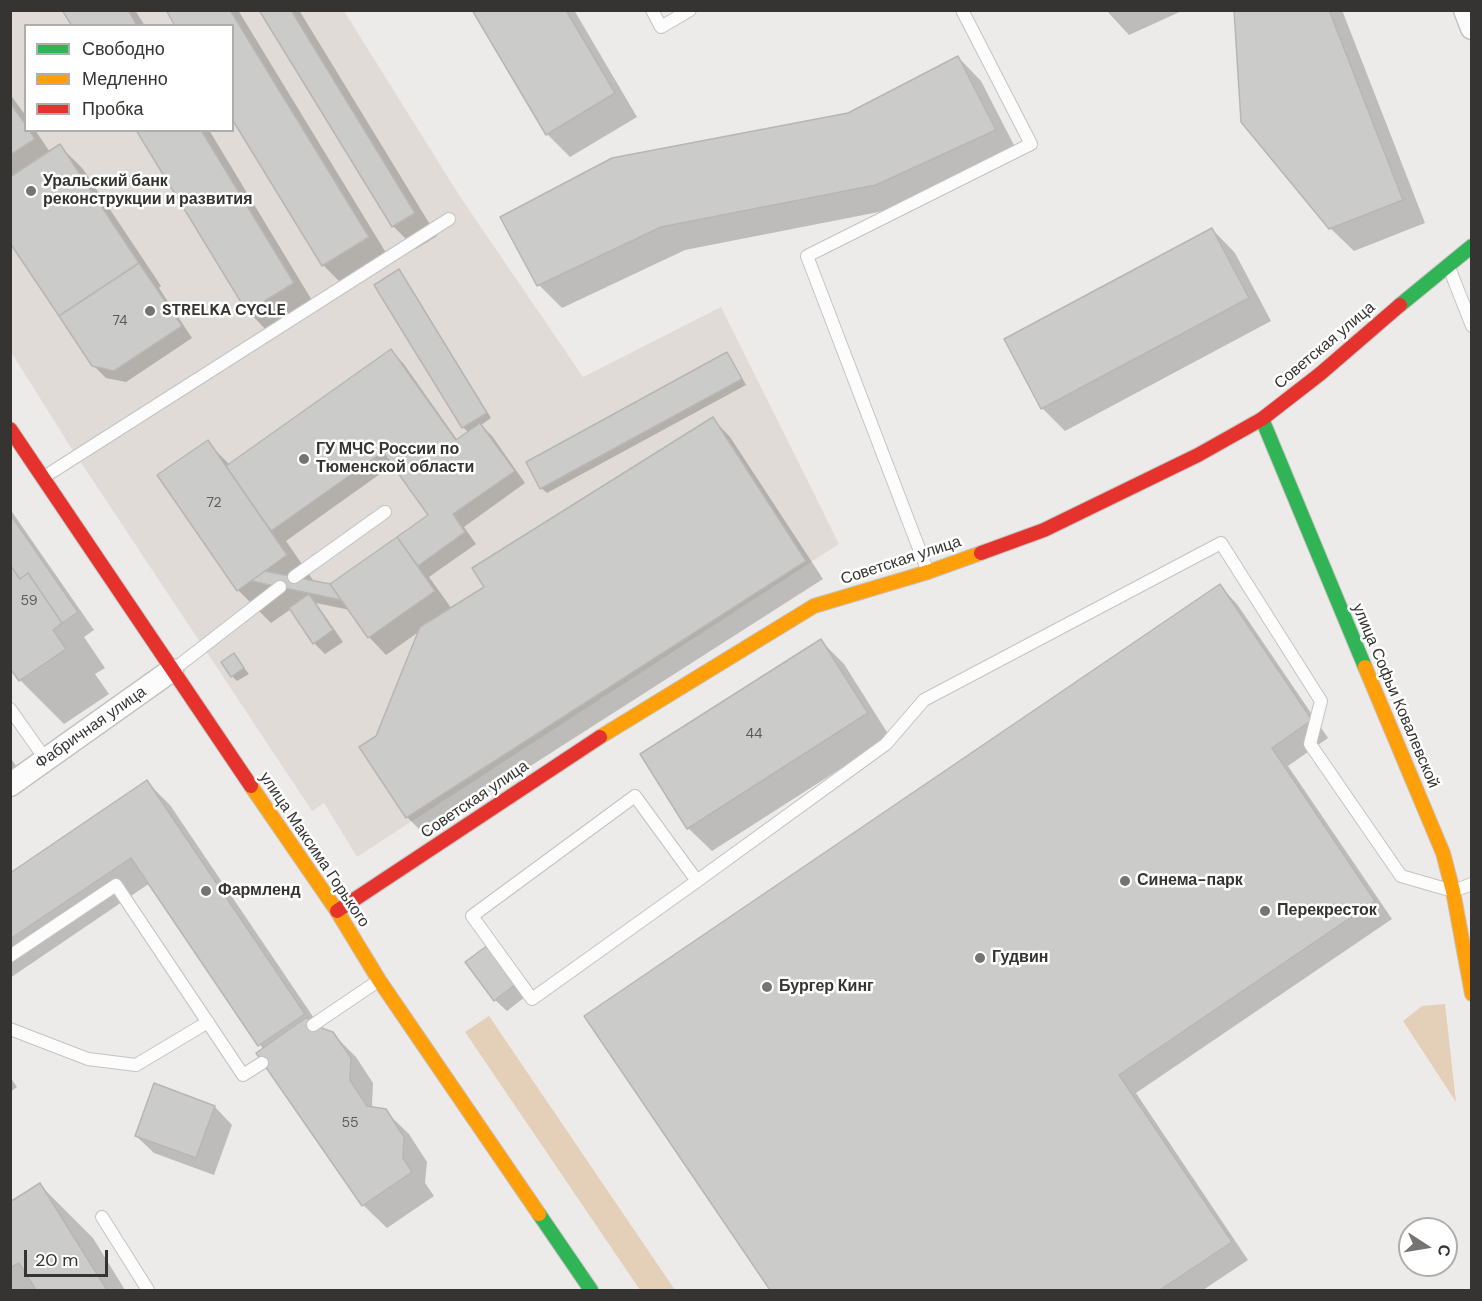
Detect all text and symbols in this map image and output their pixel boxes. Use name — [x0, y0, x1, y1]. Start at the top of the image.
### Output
legend — [24, 24, 234, 132]
text: Свободно — [82, 37, 165, 61]
text: Медленно — [82, 67, 168, 91]
text: Пробка — [82, 97, 144, 121]
place label: Уральский банк реконструкции и развития — [43, 172, 252, 210]
marker: Уральский банк реконструкции и развития — [24, 184, 38, 198]
street label: Советская улица — [1271, 298, 1379, 394]
place label: STRELKA CYCLE — [162, 301, 286, 321]
marker: STRELKA CYCLE — [143, 304, 157, 318]
house number: 74 — [112, 313, 128, 329]
place label: ГУ МЧС России по Тюменской области — [316, 440, 474, 478]
marker: ГУ МЧС России по Тюменской области — [297, 452, 311, 466]
house number: 72 — [206, 495, 222, 511]
street label: Советская улица — [838, 532, 964, 590]
house number: 59 — [21, 593, 37, 609]
street label: улица Софьи Ковалевской — [1347, 601, 1443, 791]
street label: Фабричная улица — [32, 683, 150, 773]
house number: 44 — [746, 726, 762, 742]
street label: Советская улица — [418, 757, 532, 843]
street label: улица Максима Горького — [255, 769, 373, 931]
place label: Синема-парк — [1137, 871, 1243, 891]
marker: Синема-парк — [1118, 874, 1132, 888]
place label: Фармленд — [218, 881, 301, 901]
marker: Фармленд — [199, 884, 213, 898]
place label: Перекресток — [1277, 901, 1377, 921]
marker: Перекресток — [1258, 904, 1272, 918]
place label: Гудвин — [992, 948, 1048, 968]
marker: Гудвин — [973, 951, 987, 965]
place label: Бургер Кинг — [779, 977, 874, 997]
marker: Бургер Кинг — [760, 980, 774, 994]
house number: 55 — [341, 1115, 359, 1131]
north arrow — [1398, 1217, 1458, 1277]
scale bar — [27, 1238, 111, 1276]
text: С — [1433, 1243, 1456, 1258]
text: 20 m — [35, 1248, 78, 1272]

